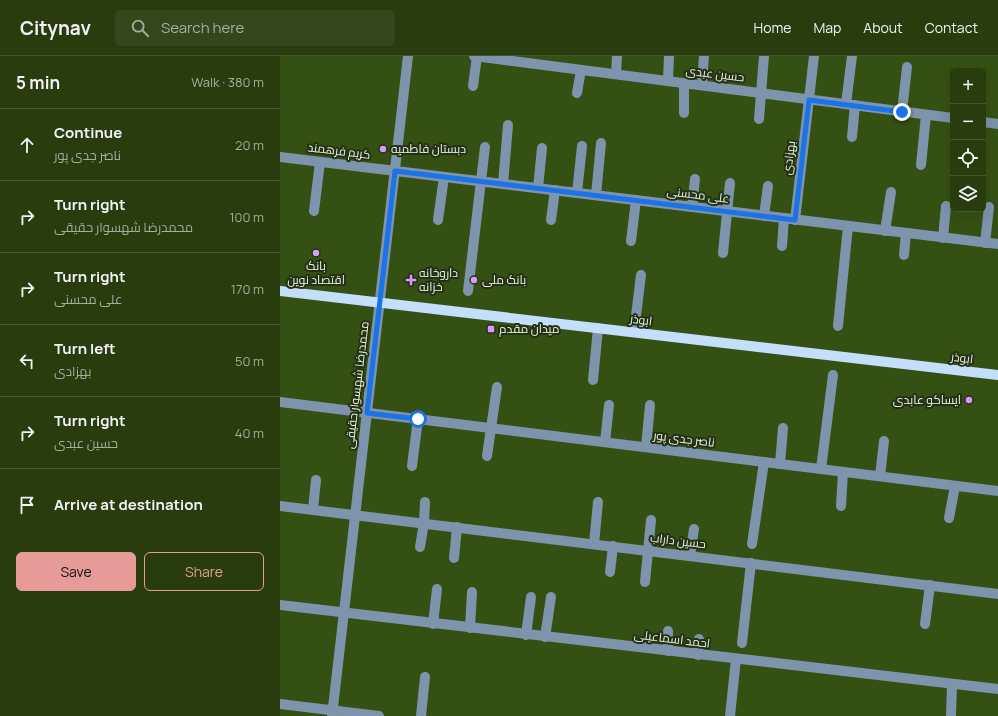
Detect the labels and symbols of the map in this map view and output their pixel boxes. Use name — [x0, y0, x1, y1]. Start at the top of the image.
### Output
street label: حسین عبدی — [685, 61, 745, 86]
route end — [893, 103, 911, 121]
street label: کریم فرهمند — [307, 138, 371, 163]
place label: دبستان فاطمیه — [391, 140, 466, 157]
street label: بهزادی — [778, 140, 799, 176]
marker: دبستان فاطمیه — [378, 144, 388, 154]
street label: علی محسنی — [666, 182, 730, 207]
marker: بانک اقتصاد نوین — [311, 248, 321, 258]
place label: بانک اقتصاد نوین — [287, 257, 345, 288]
place label: داروخانه خزانه — [419, 264, 458, 295]
place label: بانک ملی — [482, 271, 526, 288]
marker: داروخانه خزانه — [406, 275, 416, 285]
marker: بانک ملی — [469, 275, 479, 285]
street label: ابوذر — [628, 310, 653, 329]
street label: محمدرضا شهسوار حقیقی — [340, 320, 373, 450]
place label: میدان مقدم — [499, 320, 560, 337]
marker: میدان مقدم — [486, 324, 496, 334]
street label: ابوذر — [949, 348, 974, 367]
place label: ایساکو عابدی — [893, 391, 961, 408]
marker: ایساکو عابدی — [964, 395, 974, 405]
route start — [409, 410, 427, 428]
street label: ناصر جدی پور — [651, 426, 716, 452]
street label: حسین داراب — [649, 529, 707, 552]
street label: احمد اسماعیلی — [633, 625, 711, 652]

